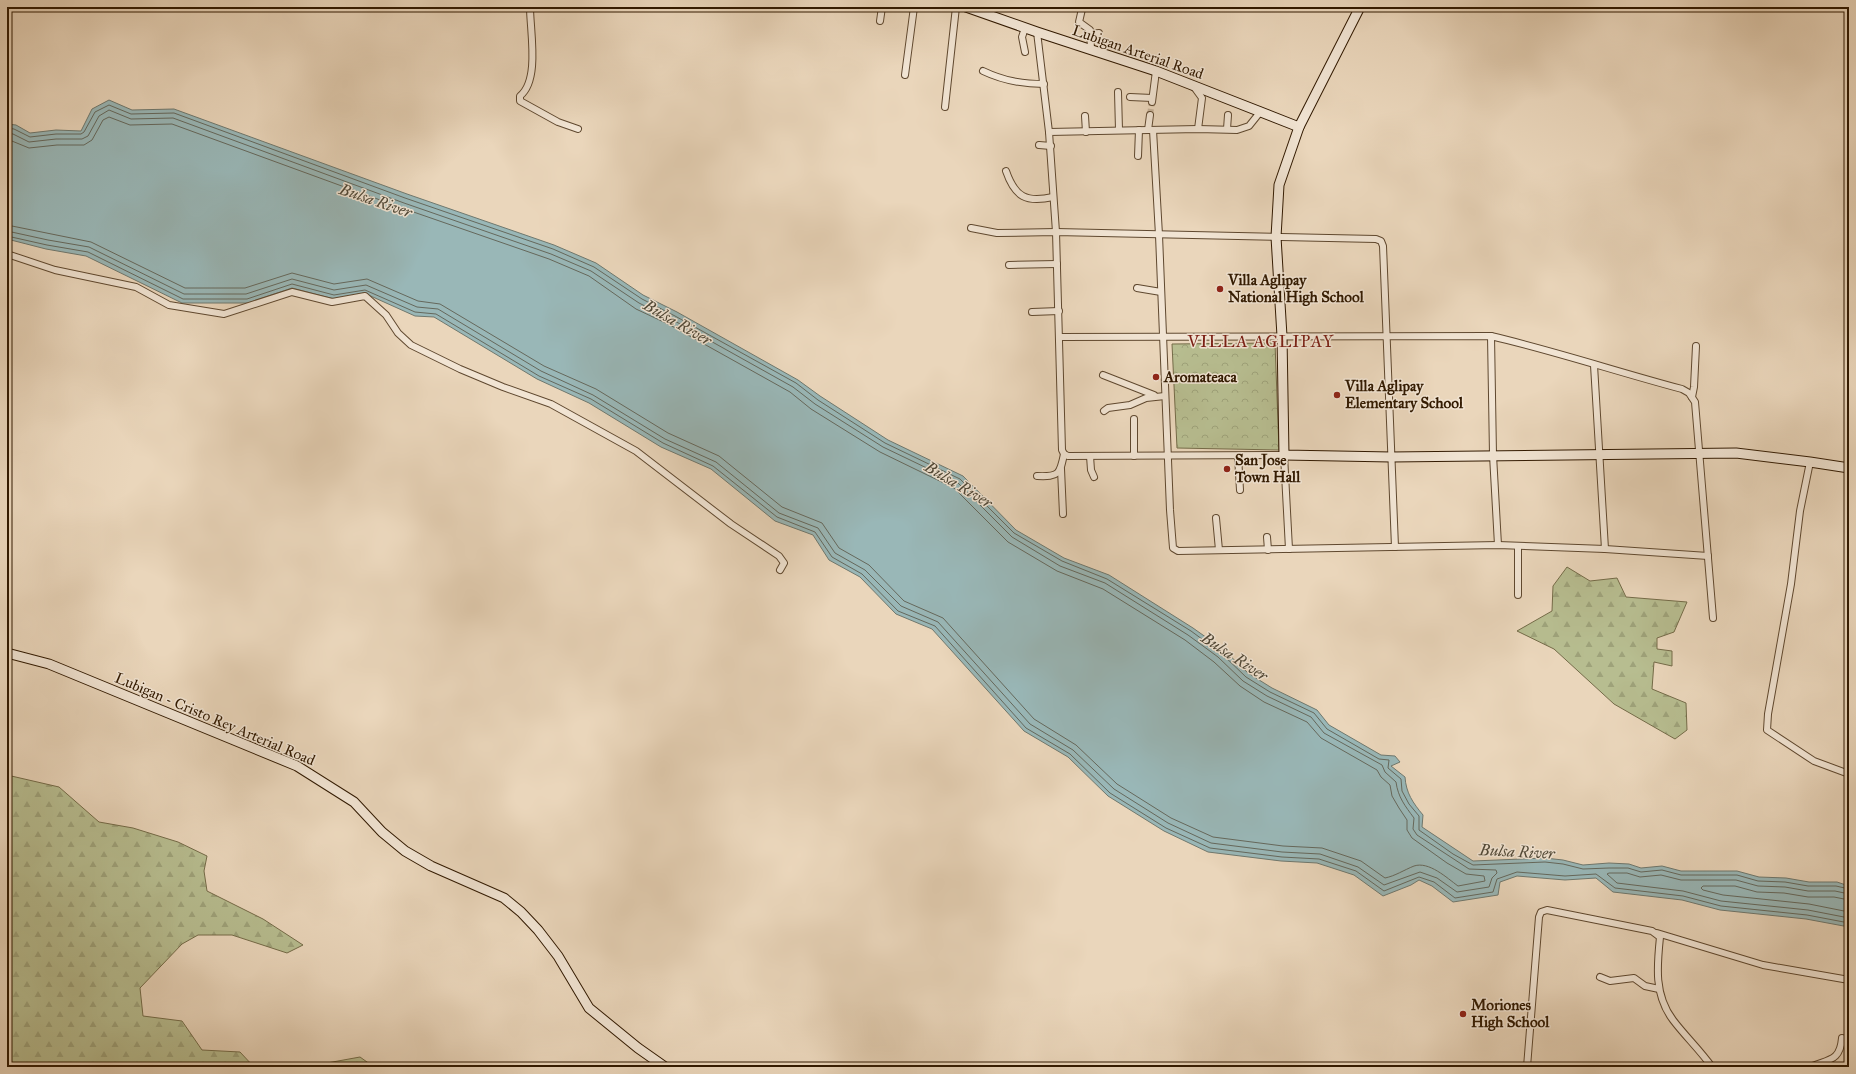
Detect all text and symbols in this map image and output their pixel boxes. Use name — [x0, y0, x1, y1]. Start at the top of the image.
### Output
street label: Lubigan Arterial Road — [1070, 21, 1206, 83]
water label: Bulsa River — [336, 179, 416, 222]
place label: Villa Aglipay National High School — [1227, 271, 1365, 307]
marker: Villa Aglipay National High School — [1215, 284, 1225, 294]
water label: Bulsa River — [639, 295, 716, 350]
district label: VILLA AGLIPAY — [1186, 331, 1335, 352]
place label: Aromateaca — [1163, 368, 1237, 386]
marker: Aromateaca — [1151, 372, 1161, 382]
place label: Villa Aglipay Elementary School — [1344, 377, 1464, 413]
marker: Villa Aglipay Elementary School — [1332, 390, 1342, 400]
place label: San Jose Town Hall — [1234, 451, 1301, 486]
water label: Bulsa River — [921, 456, 997, 513]
marker: San Jose Town Hall — [1222, 464, 1232, 474]
water label: Bulsa River — [1197, 627, 1273, 686]
street label: Lubigan - Cristo Rey Arterial Road — [112, 669, 318, 770]
water label: Bulsa River — [1478, 840, 1556, 863]
place label: Moriones High School — [1471, 996, 1550, 1032]
marker: Moriones High School — [1458, 1009, 1468, 1019]

